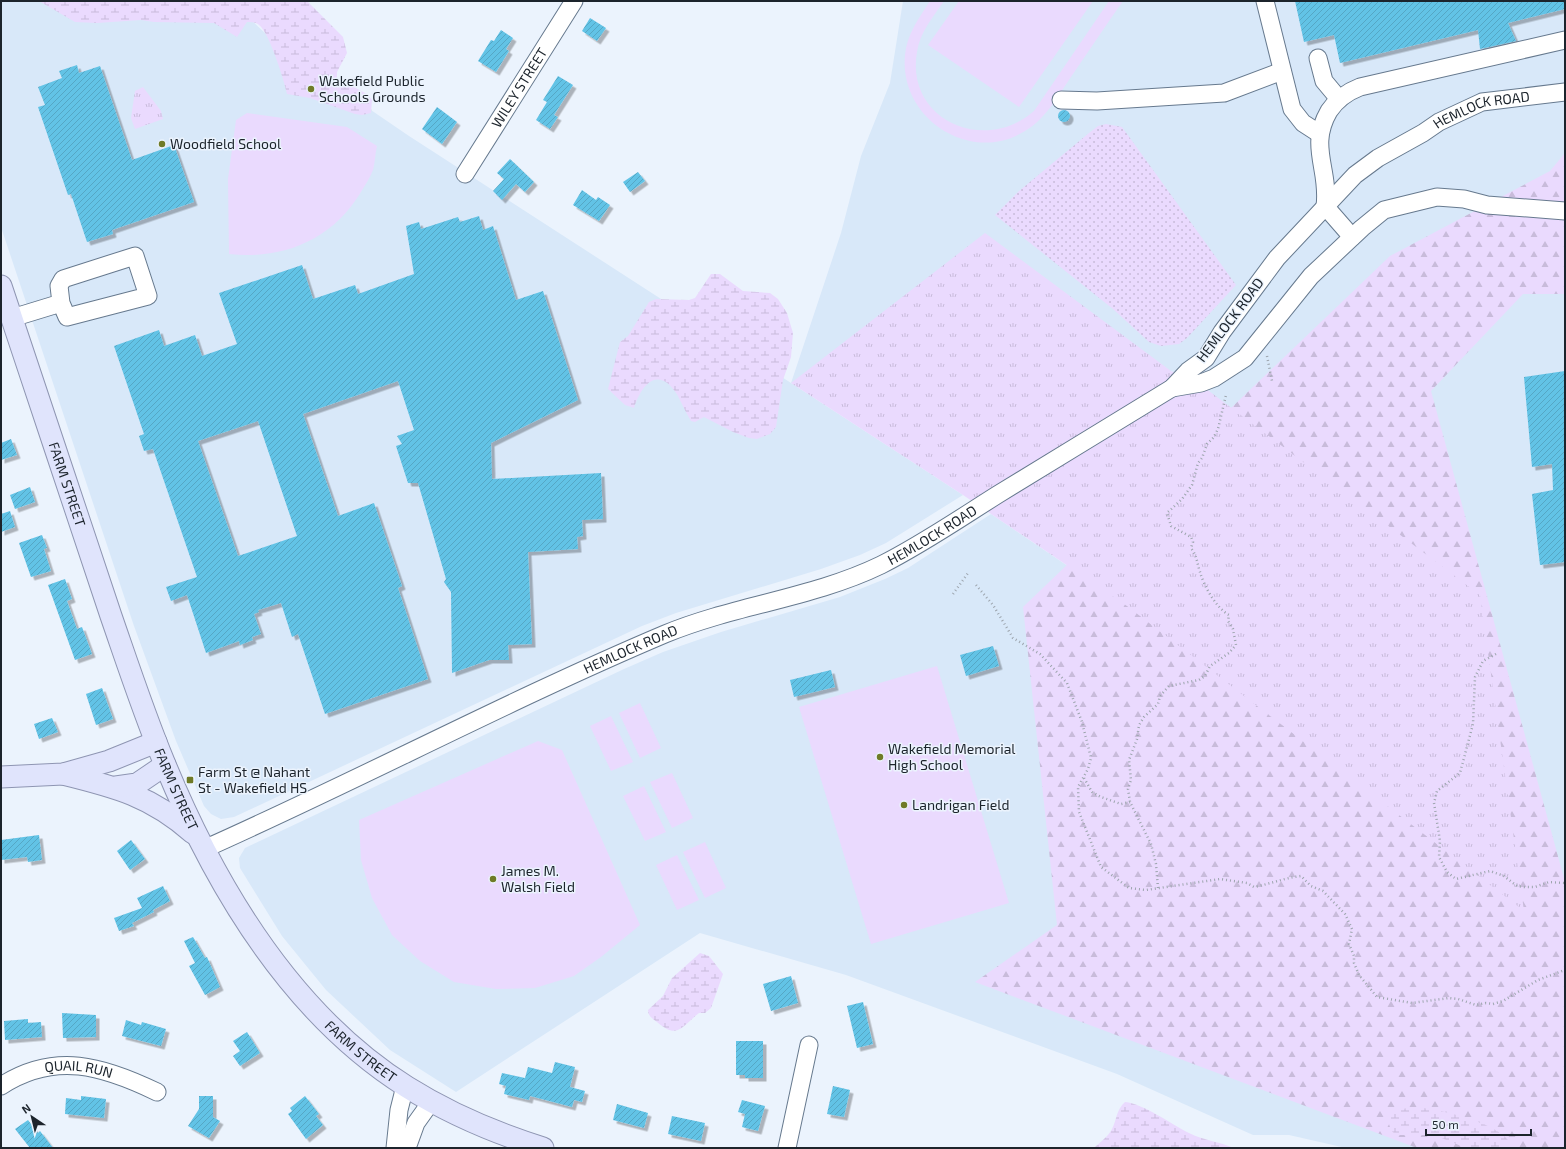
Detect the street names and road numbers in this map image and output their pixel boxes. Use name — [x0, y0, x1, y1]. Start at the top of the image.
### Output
street label: WILEY STREET — [487, 44, 550, 131]
street label: HEMLOCK ROAD — [1429, 87, 1531, 132]
street label: HEMLOCK ROAD — [1192, 274, 1267, 365]
street label: FARM STREET — [46, 440, 89, 529]
street label: HEMLOCK ROAD — [885, 501, 980, 568]
street label: HEMLOCK ROAD — [581, 621, 680, 677]
street label: FARM STREET — [151, 745, 202, 833]
street label: FARM STREET — [322, 1017, 400, 1086]
street label: QUAIL RUN — [43, 1056, 115, 1081]

